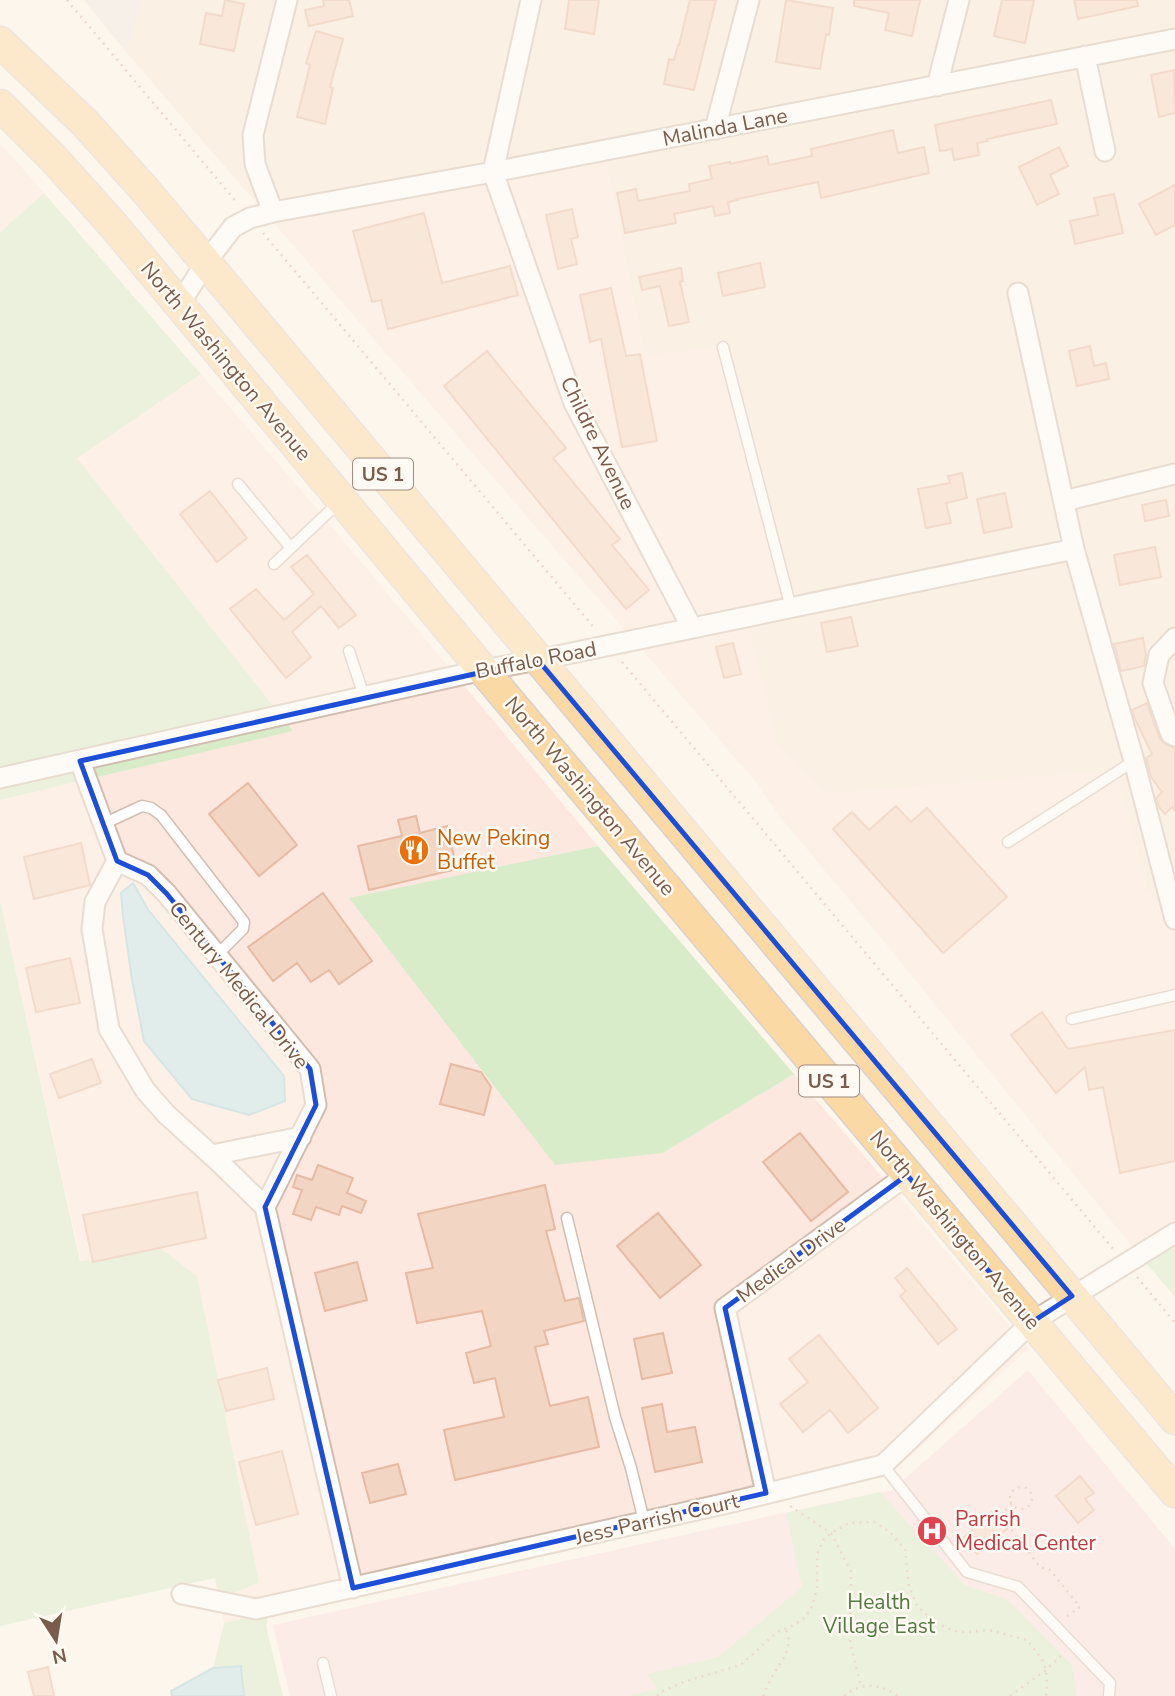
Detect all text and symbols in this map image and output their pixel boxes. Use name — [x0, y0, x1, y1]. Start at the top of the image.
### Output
street label: Malinda Lane — [660, 101, 790, 153]
street label: North Washington Avenue — [134, 256, 318, 466]
street label: Childre Avenue — [554, 372, 642, 514]
road number: US 1 — [353, 458, 413, 489]
street label: Buffalo Road — [473, 635, 599, 685]
street label: North Washington Avenue — [498, 691, 682, 901]
place label: New Peking Buffet — [437, 824, 550, 876]
restaurant icon: New Peking Buffet — [397, 833, 431, 867]
street label: Century Medical Drive — [163, 895, 315, 1075]
road number: US 1 — [799, 1065, 859, 1096]
street label: North Washington Avenue — [863, 1125, 1047, 1335]
street label: Medical Drive — [731, 1211, 851, 1309]
street label: Jess Parrish Court — [571, 1486, 742, 1552]
place label: Parrish Medical Center — [955, 1505, 1097, 1557]
hospital icon: Parrish Medical Center — [915, 1514, 949, 1548]
park label: Health Village East — [822, 1588, 936, 1640]
north arrow — [21, 1605, 91, 1675]
text: N — [50, 1641, 69, 1670]

